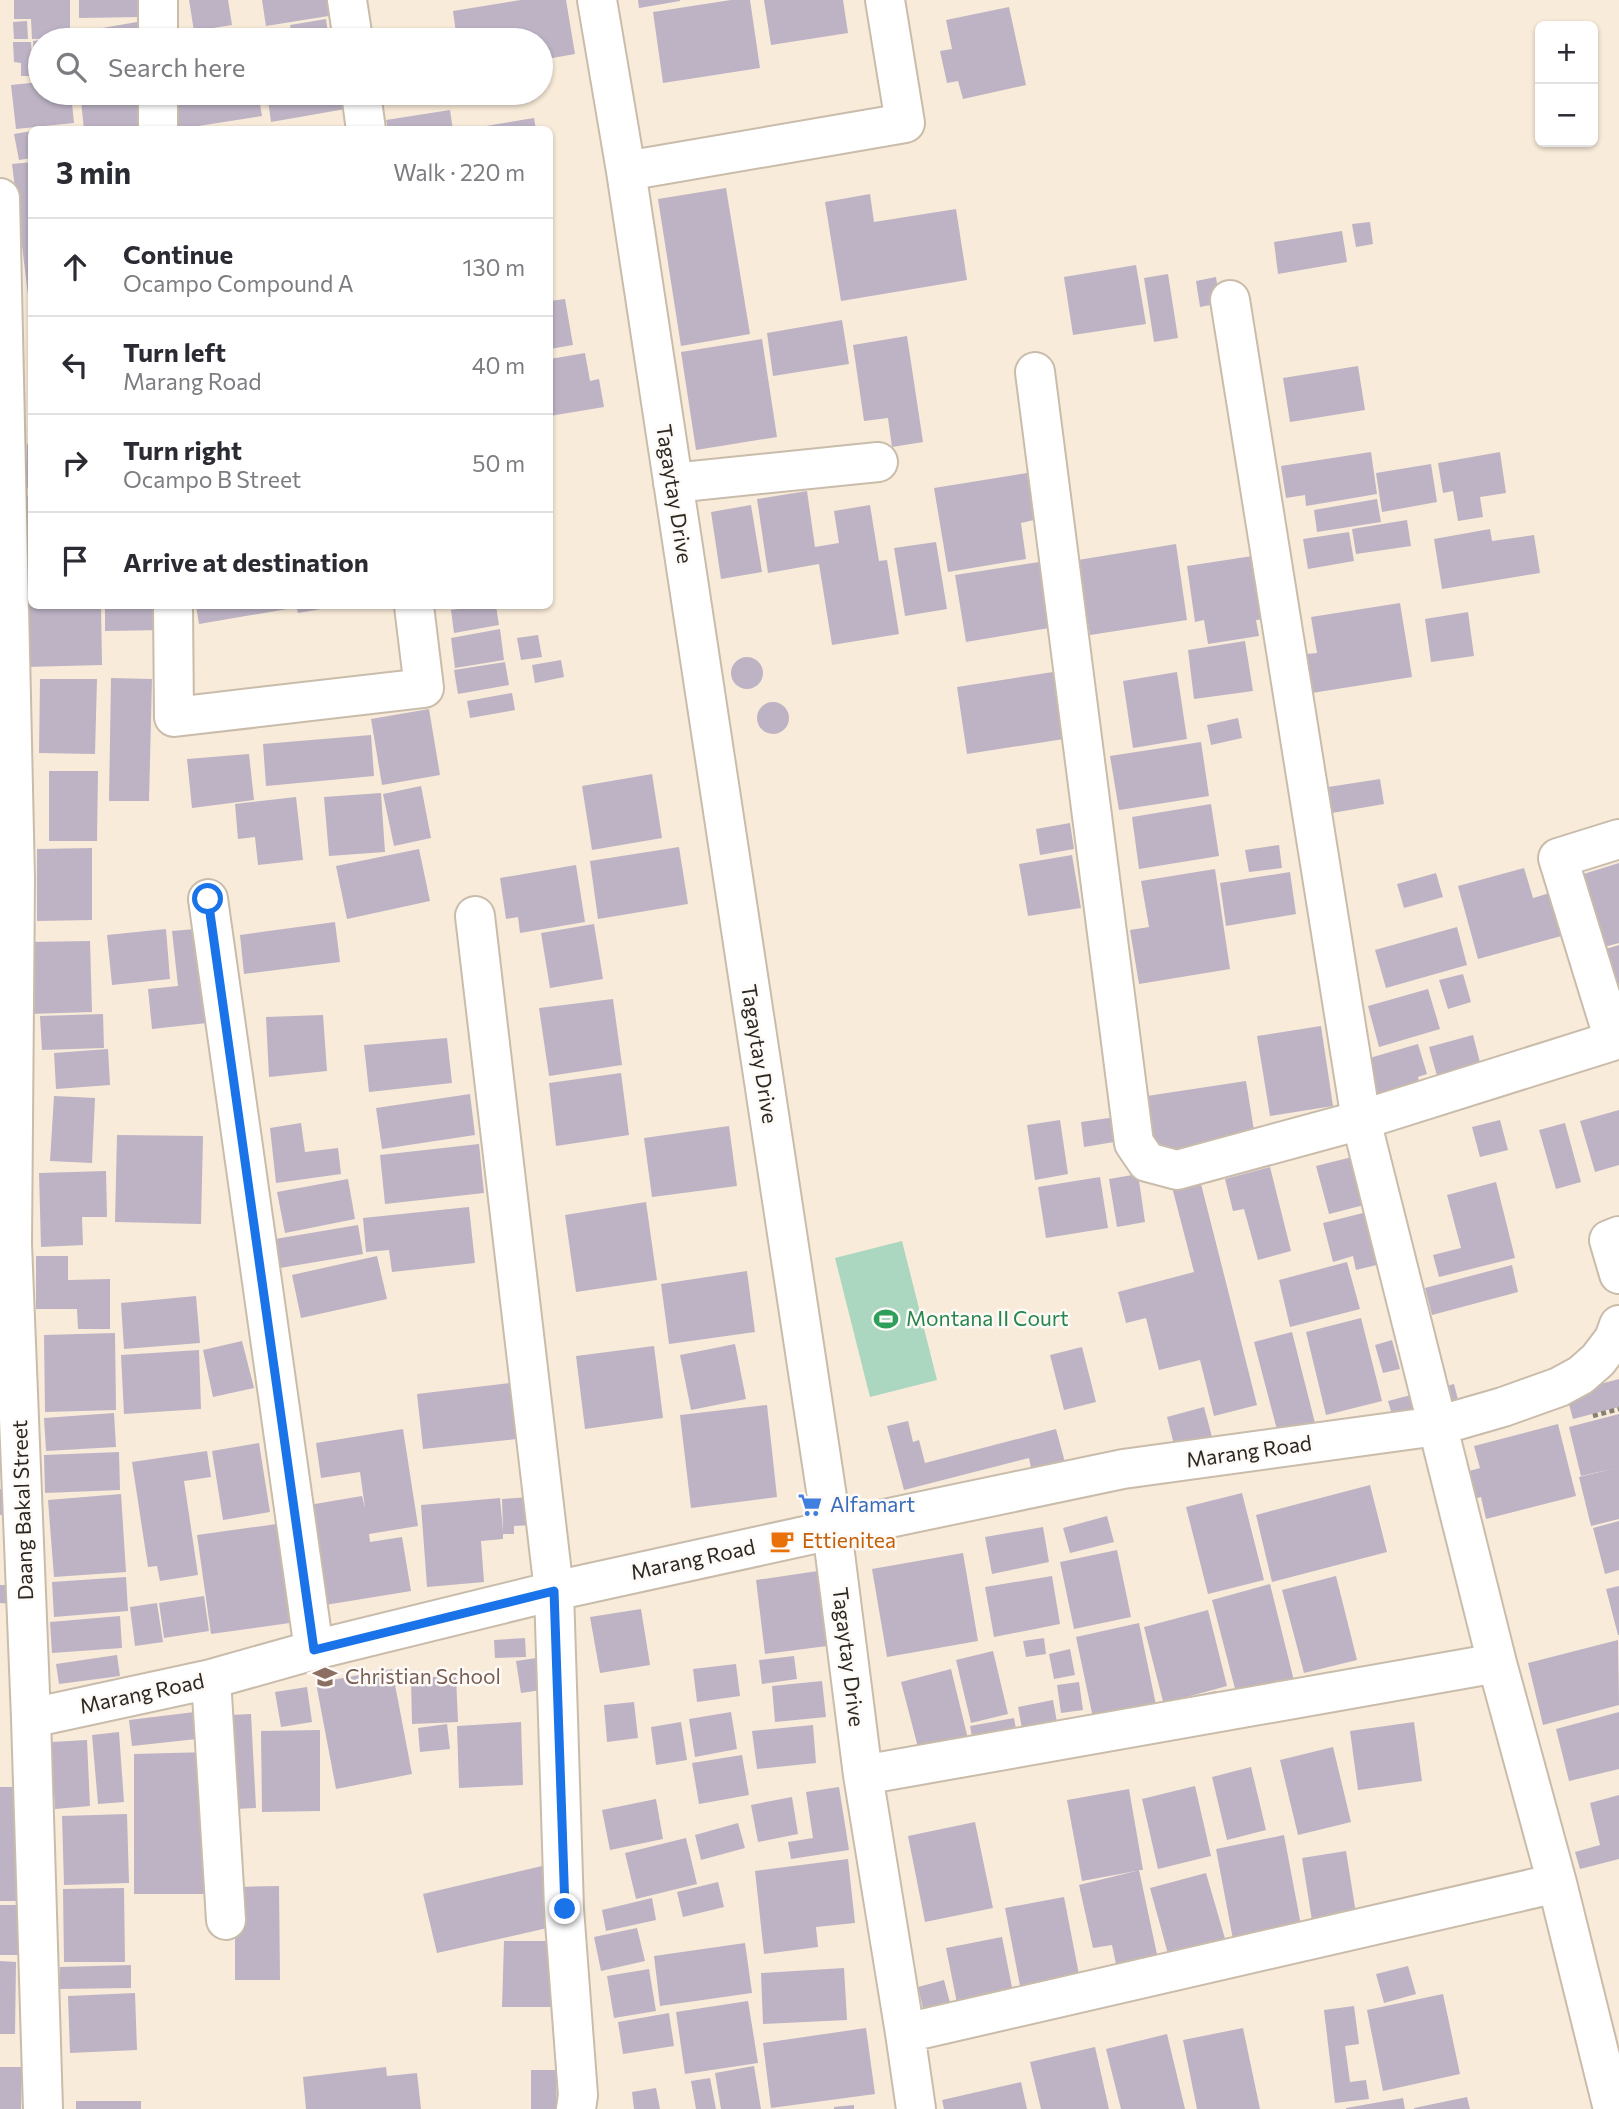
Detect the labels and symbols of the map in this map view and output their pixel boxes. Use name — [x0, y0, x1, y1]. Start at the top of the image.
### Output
street label: Tagaytay Drive — [652, 422, 699, 565]
route start — [192, 883, 223, 914]
street label: Tagaytay Drive — [737, 982, 784, 1125]
sports icon: Montana II Court — [872, 1305, 900, 1333]
place label: Montana II Court — [906, 1305, 1069, 1330]
street label: Daang Bakal Street — [6, 1419, 37, 1601]
street label: Marang Road — [1184, 1429, 1313, 1472]
supermarket icon: Alfamart — [796, 1491, 824, 1519]
place label: Alfamart — [830, 1491, 915, 1516]
cafe icon: Ettienitea — [768, 1527, 796, 1555]
place label: Ettienitea — [802, 1527, 896, 1552]
street label: Marang Road — [628, 1533, 757, 1584]
street label: Tagaytay Drive — [829, 1586, 870, 1728]
school or university icon: Christian School — [311, 1663, 339, 1691]
place label: Christian School — [345, 1663, 501, 1688]
street label: Marang Road — [77, 1667, 206, 1718]
route end — [549, 1893, 580, 1924]

